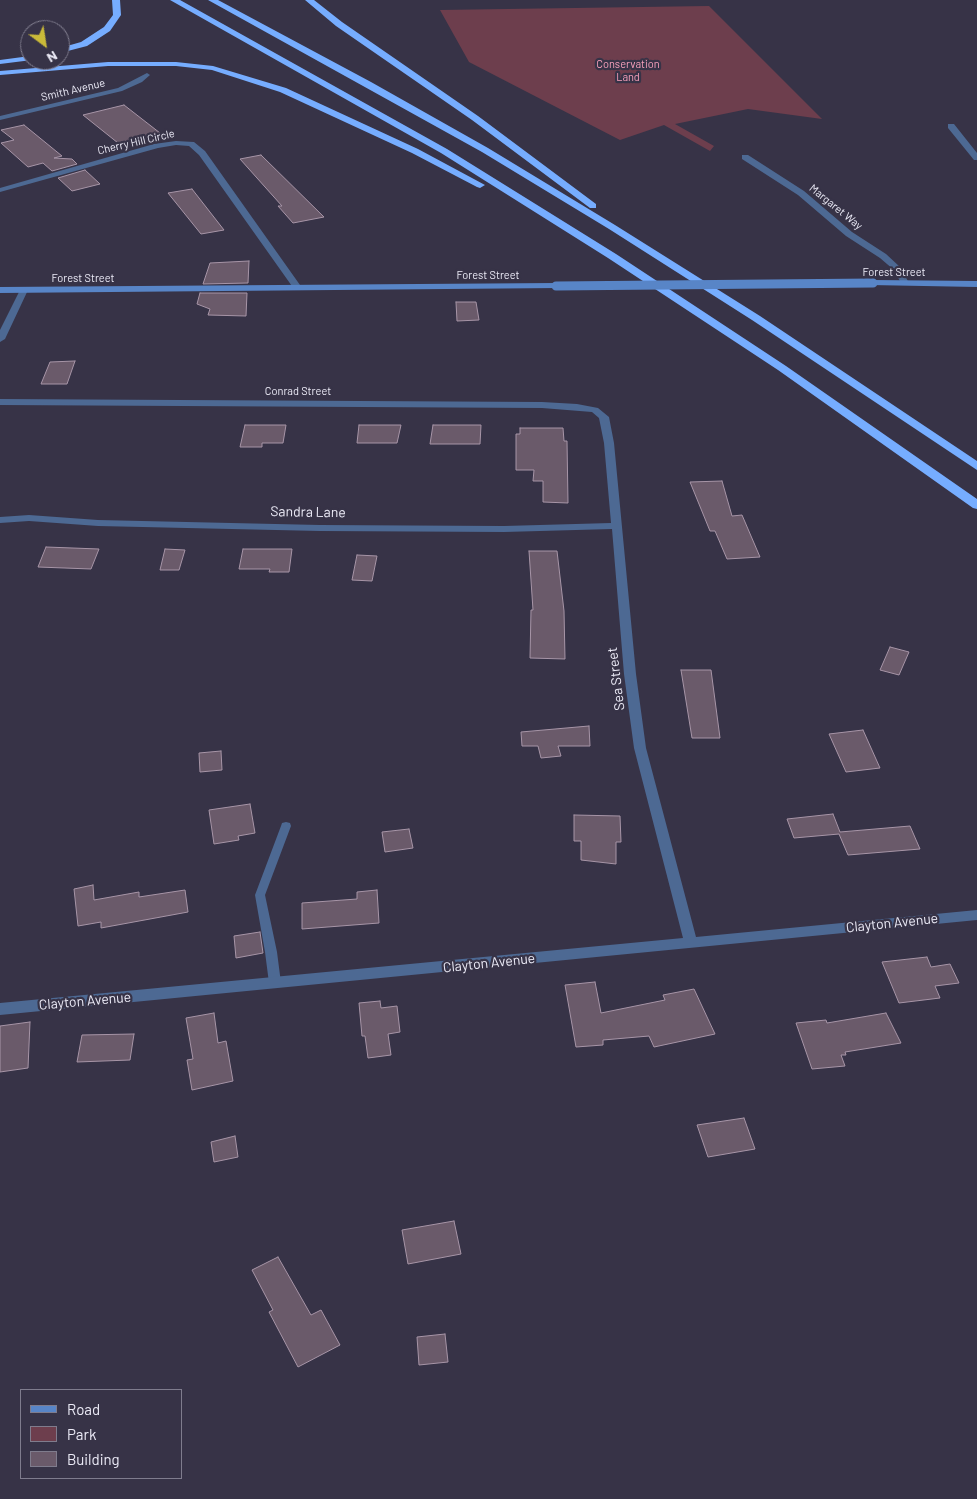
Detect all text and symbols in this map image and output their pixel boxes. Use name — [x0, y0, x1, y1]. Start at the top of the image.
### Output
north arrow — [20, 20, 70, 70]
text: N — [44, 48, 61, 67]
park label: Conservation Land — [596, 57, 660, 83]
street label: Smith Avenue — [40, 76, 106, 104]
street label: Cherry Hill Circle — [96, 127, 176, 157]
street label: Margaret Way — [807, 182, 865, 232]
street label: Forest Street — [862, 265, 926, 279]
street label: Forest Street — [456, 268, 520, 282]
street label: Forest Street — [51, 271, 115, 285]
street label: Conrad Street — [265, 384, 331, 398]
street label: Sandra Lane — [270, 503, 346, 521]
street label: Sea Street — [604, 646, 628, 712]
street label: Clayton Avenue — [845, 910, 939, 936]
street label: Clayton Avenue — [442, 950, 536, 976]
street label: Clayton Avenue — [38, 989, 132, 1013]
legend — [20, 1389, 182, 1479]
text: Road — [67, 1400, 100, 1418]
text: Park — [67, 1425, 96, 1443]
text: Building — [67, 1450, 120, 1468]

